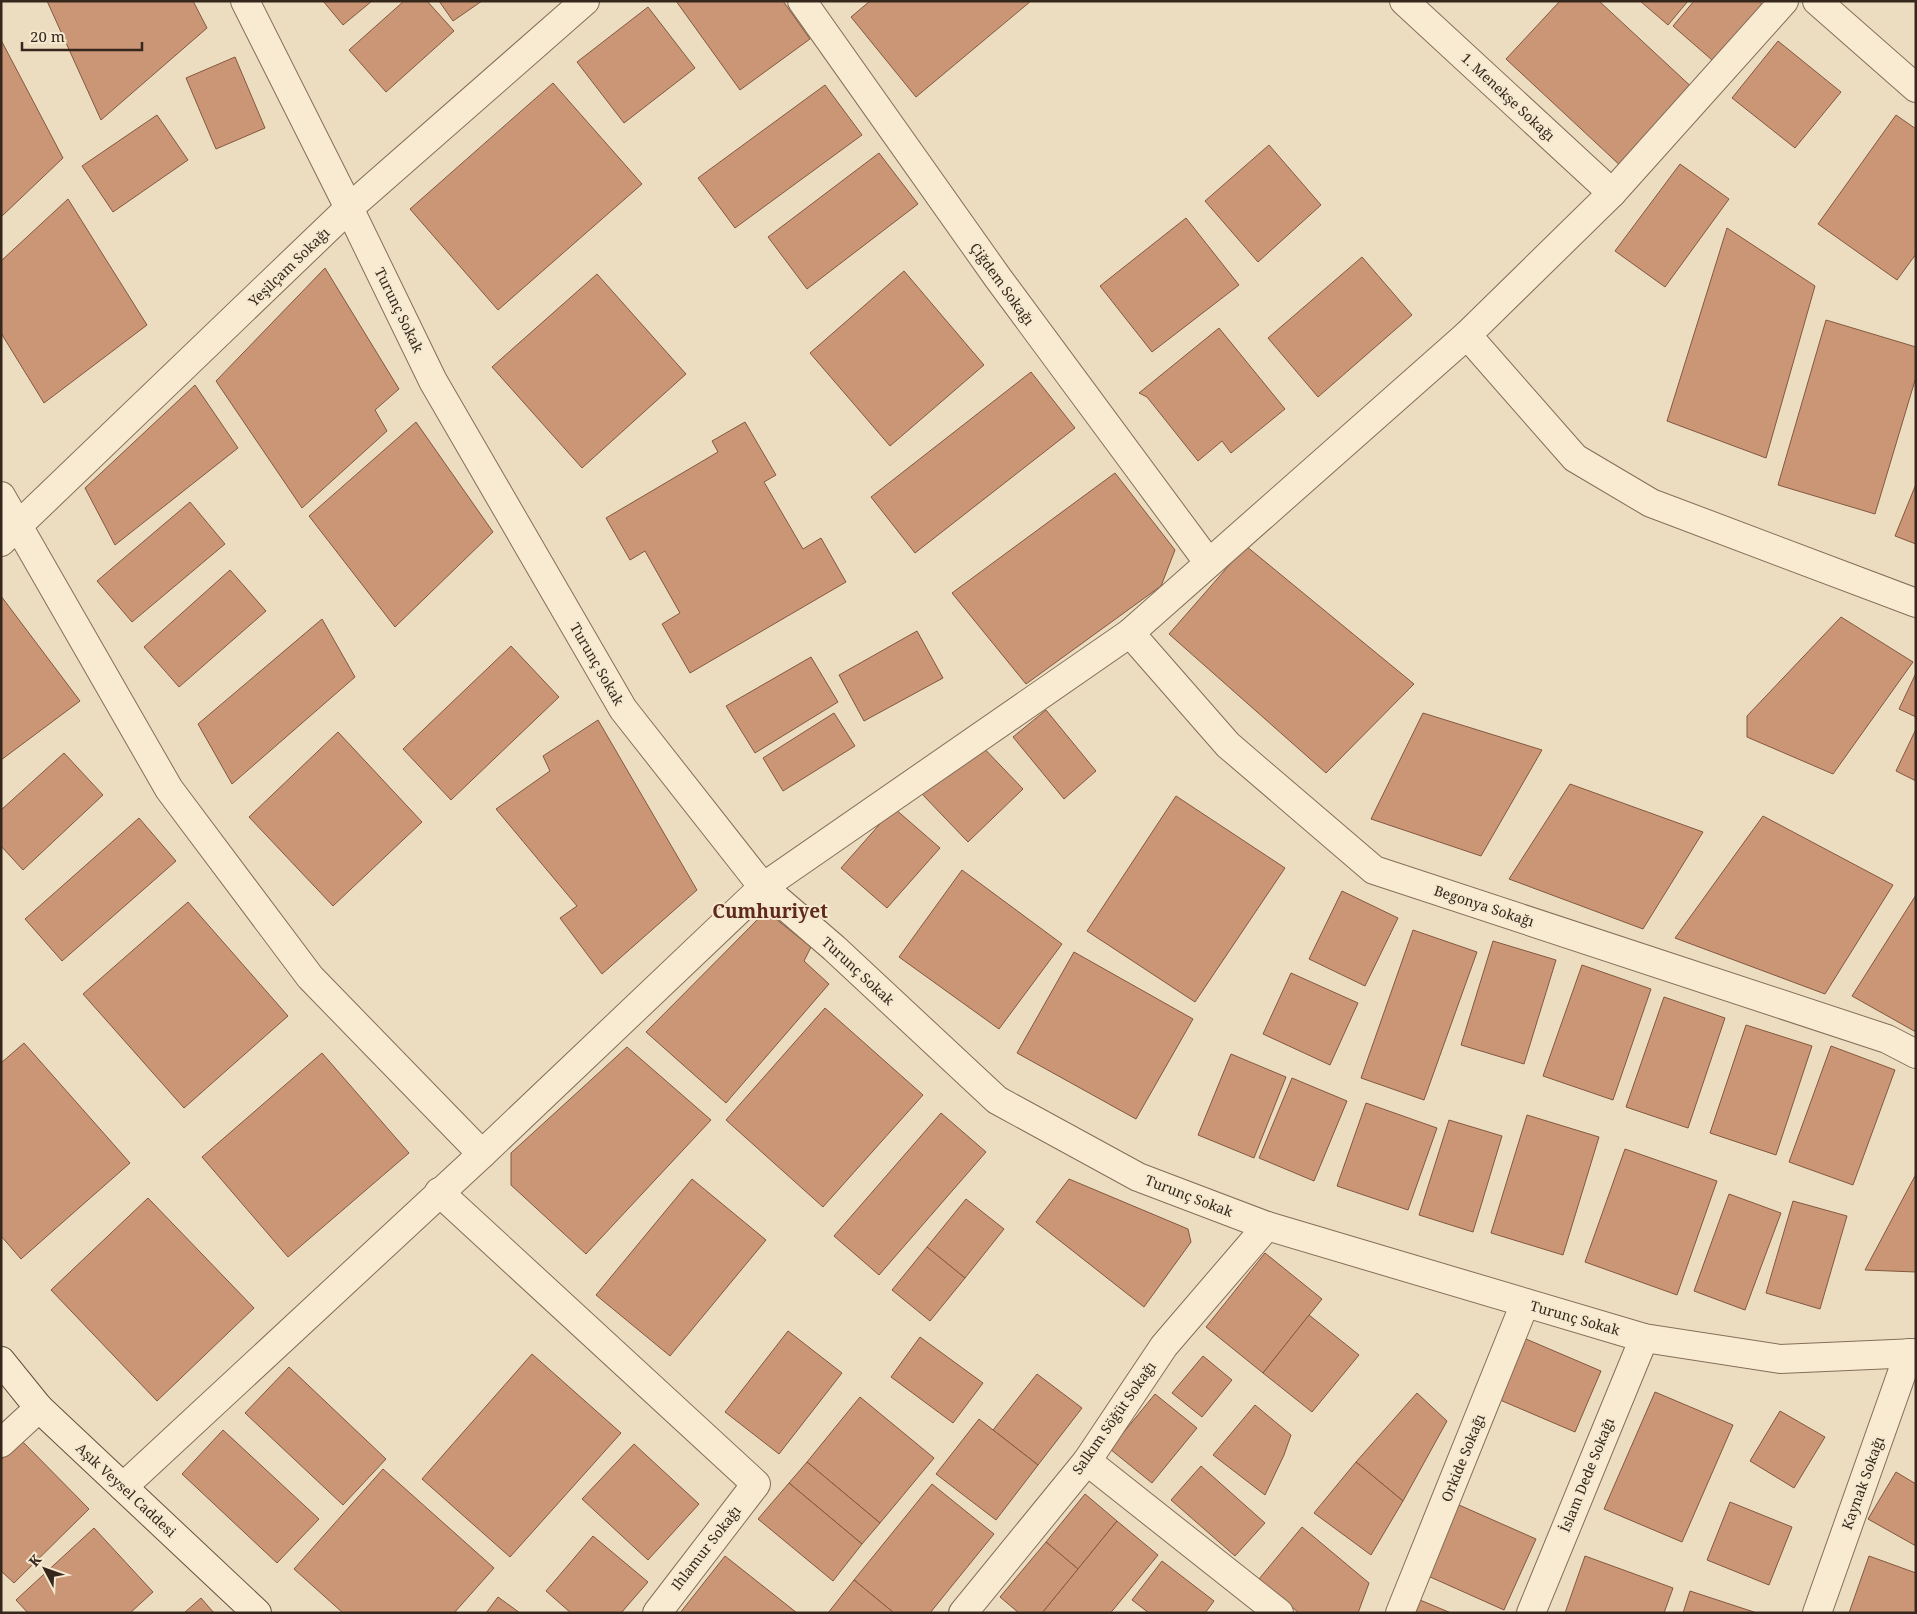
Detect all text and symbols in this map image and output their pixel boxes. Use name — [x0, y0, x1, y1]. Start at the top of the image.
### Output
scale bar — [22, 20, 142, 52]
text: 20 m — [30, 26, 65, 46]
street label: 1. Menekşe Sokağı — [1457, 48, 1560, 145]
street label: Yeşilçam Sokağı — [243, 223, 334, 311]
street label: Çiğdem Sokağı — [966, 239, 1039, 329]
street label: Turunç Sokak — [371, 264, 429, 356]
street label: Turunç Sokak — [566, 619, 629, 709]
street label: Begonya Sokağı — [1432, 880, 1537, 931]
district label: Cumhuriyet — [712, 898, 828, 924]
street label: Turunç Sokak — [818, 932, 899, 1010]
street label: Turunç Sokak — [1143, 1170, 1236, 1221]
street label: Turunç Sokak — [1528, 1296, 1623, 1340]
street label: Salkım Söğüt Sokağı — [1067, 1357, 1160, 1478]
street label: Orkide Sokağı — [1436, 1411, 1489, 1505]
street label: İslam Dede Sokağı — [1555, 1414, 1618, 1535]
street label: Kaynak Sokağı — [1837, 1433, 1888, 1532]
street label: Aşık Veysel Caddesi — [72, 1438, 181, 1541]
street label: Ihlamur Sokağı — [667, 1501, 745, 1594]
north arrow — [20, 1544, 70, 1594]
text: K — [24, 1549, 46, 1570]

